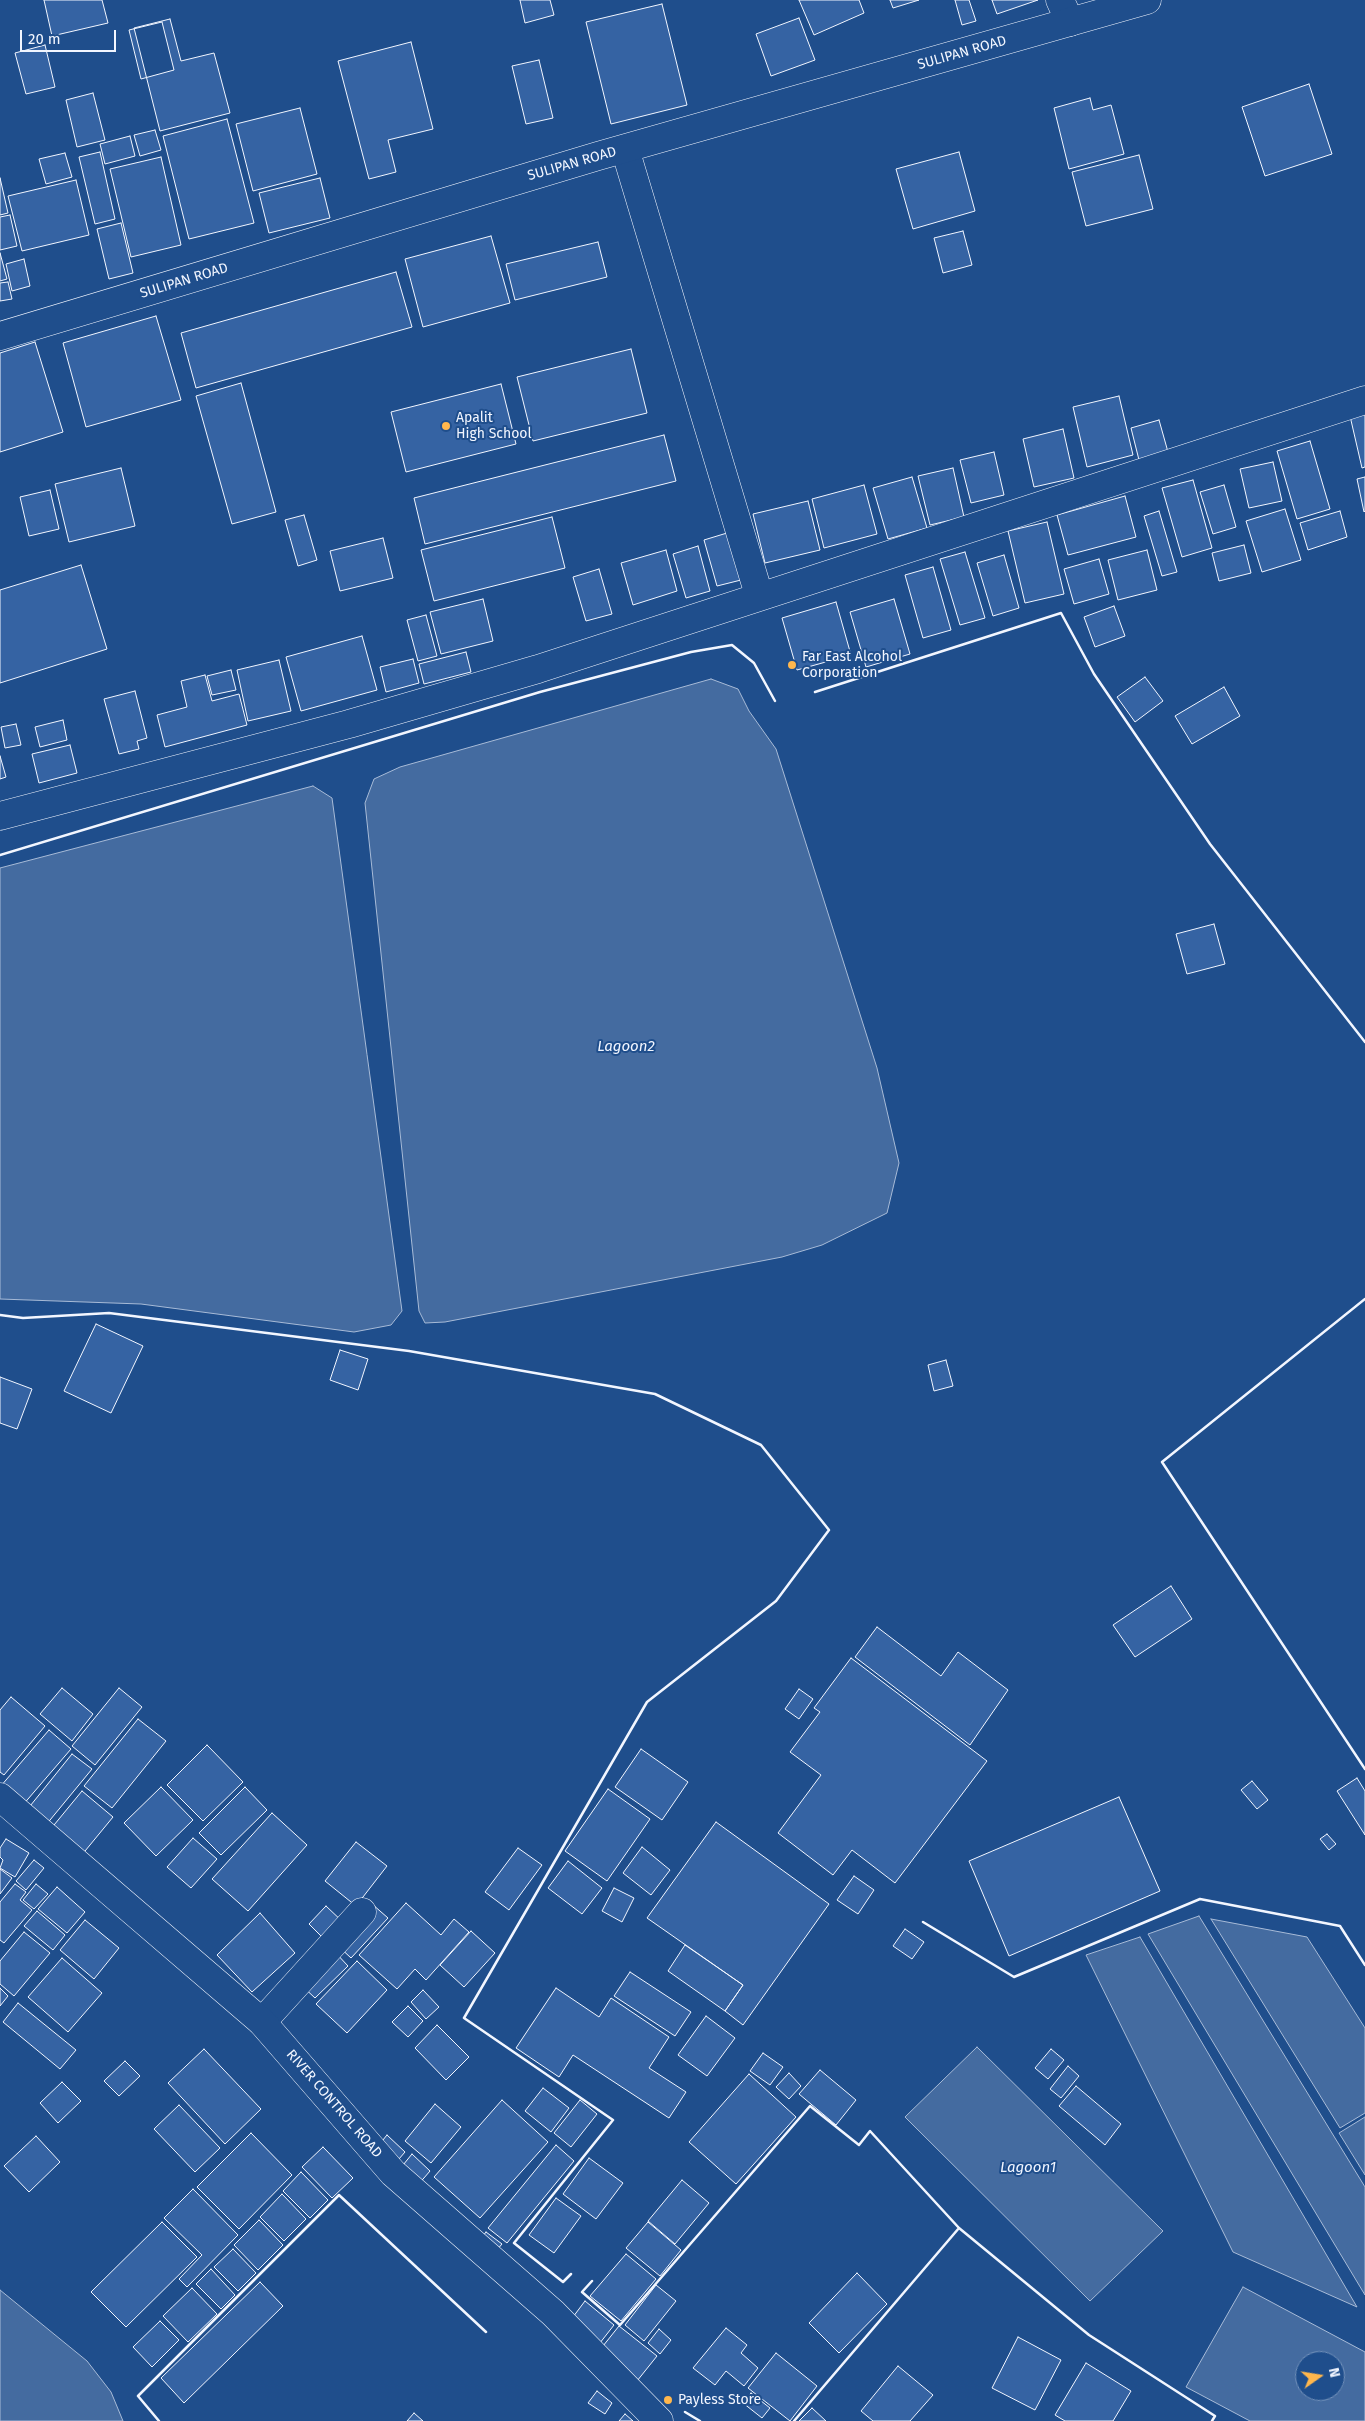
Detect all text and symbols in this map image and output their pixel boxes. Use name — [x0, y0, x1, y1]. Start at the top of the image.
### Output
scale bar — [22, 20, 119, 52]
text: 20 m — [28, 30, 61, 48]
street label: SULIPAN ROAD — [916, 32, 1008, 74]
street label: SULIPAN ROAD — [526, 143, 618, 185]
street label: SULIPAN ROAD — [138, 260, 230, 302]
place label: Apalit High School — [456, 410, 532, 442]
marker: Apalit High School — [440, 420, 452, 432]
place label: Far East Alcohol Corporation — [802, 649, 902, 682]
marker: Far East Alcohol Corporation — [786, 659, 798, 671]
water label: Lagoon2 — [597, 1038, 655, 1056]
street label: RIVER CONTROL ROAD — [282, 2047, 386, 2161]
water label: Lagoon1 — [1000, 2159, 1056, 2177]
north arrow — [1295, 2351, 1345, 2401]
text: N — [1325, 2366, 1343, 2379]
place label: Payless Store — [678, 2392, 761, 2408]
marker: Payless Store — [662, 2394, 674, 2406]

